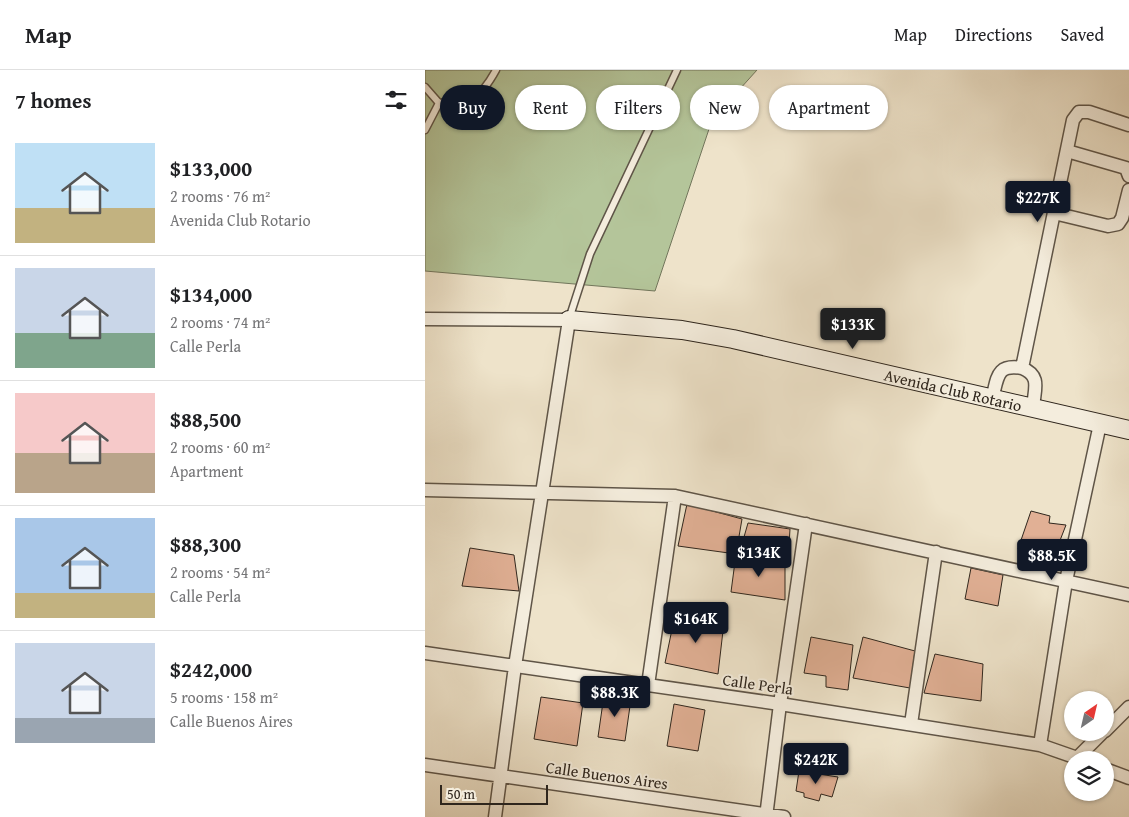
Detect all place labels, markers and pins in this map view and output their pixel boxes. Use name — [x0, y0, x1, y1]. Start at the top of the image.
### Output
pin: $227K — [1003, 180, 1073, 223]
pin: $133K — [818, 308, 888, 350]
pin: $134K — [724, 536, 794, 578]
pin: $88.5K — [1011, 538, 1093, 581]
pin: $164K — [661, 602, 731, 644]
pin: $88.3K — [574, 676, 656, 718]
pin: $242K — [781, 742, 851, 785]

